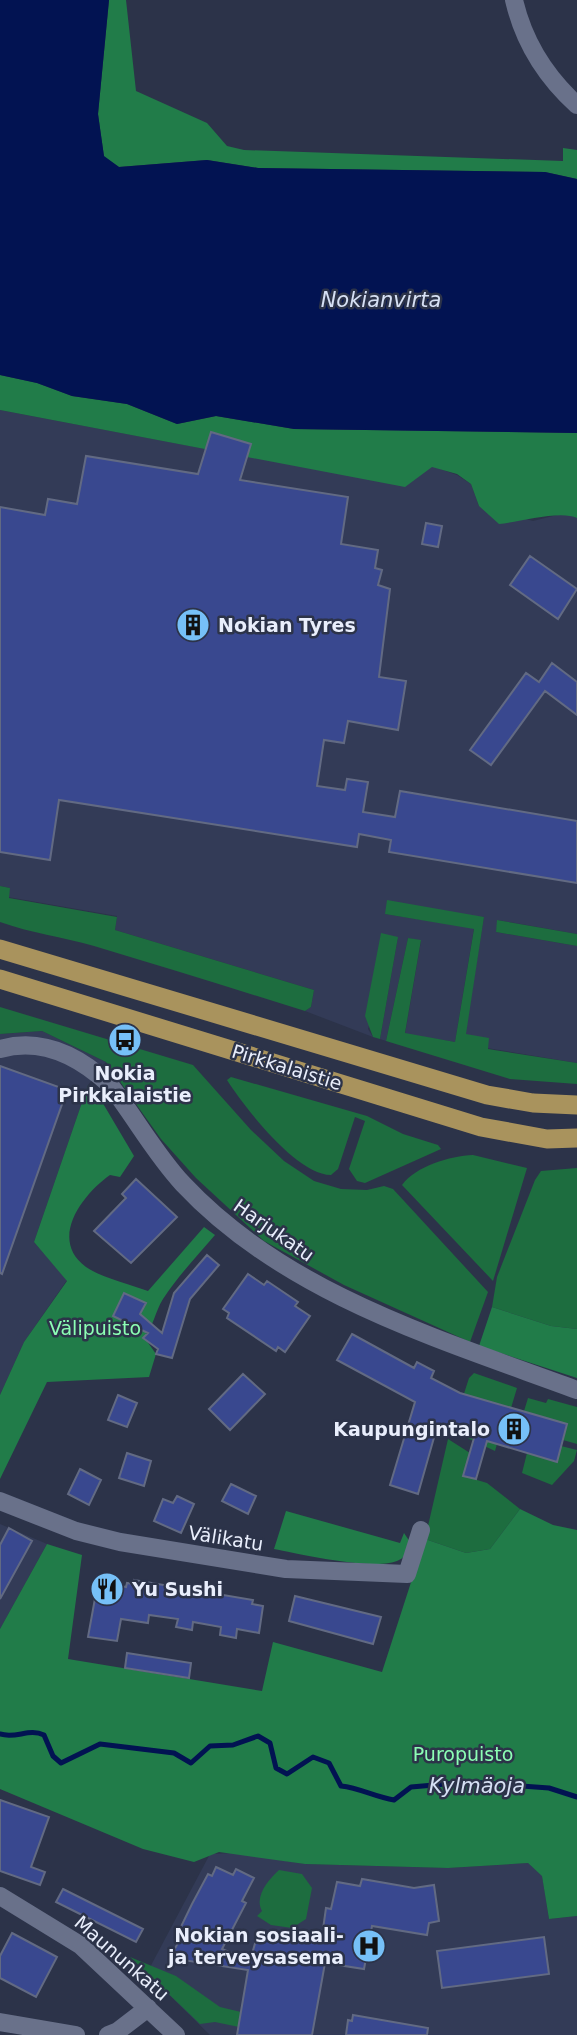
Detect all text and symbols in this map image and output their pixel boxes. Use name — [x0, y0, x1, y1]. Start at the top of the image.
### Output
water label: Nokianvirta — [321, 288, 441, 312]
building icon: Nokian Tyres — [174, 606, 212, 644]
place label: Nokian Tyres — [218, 614, 356, 636]
bus stop icon: Nokia Pirkkalaistie — [106, 1021, 144, 1059]
street label: Pirkkalaistie — [229, 1040, 345, 1094]
place label: Nokia Pirkkalaistie — [58, 1062, 192, 1106]
street label: Harjukatu — [230, 1194, 318, 1266]
park label: Välipuisto — [49, 1317, 141, 1339]
building icon: Kaupungintalo — [495, 1410, 533, 1448]
place label: Kaupungintalo — [333, 1418, 490, 1440]
street label: Välikatu — [187, 1521, 265, 1555]
restaurant icon: Yu Sushi — [88, 1570, 126, 1608]
place label: Yu Sushi — [131, 1578, 223, 1600]
park label: Puropuisto — [413, 1743, 513, 1765]
water label: Kylmäoja — [429, 1774, 525, 1798]
street label: Maununkatu — [70, 1911, 174, 2005]
place label: Nokian sosiaali- ja terveysasema — [167, 1924, 344, 1968]
hospital icon: Nokian sosiaali- ja terveysasema — [350, 1927, 388, 1965]

